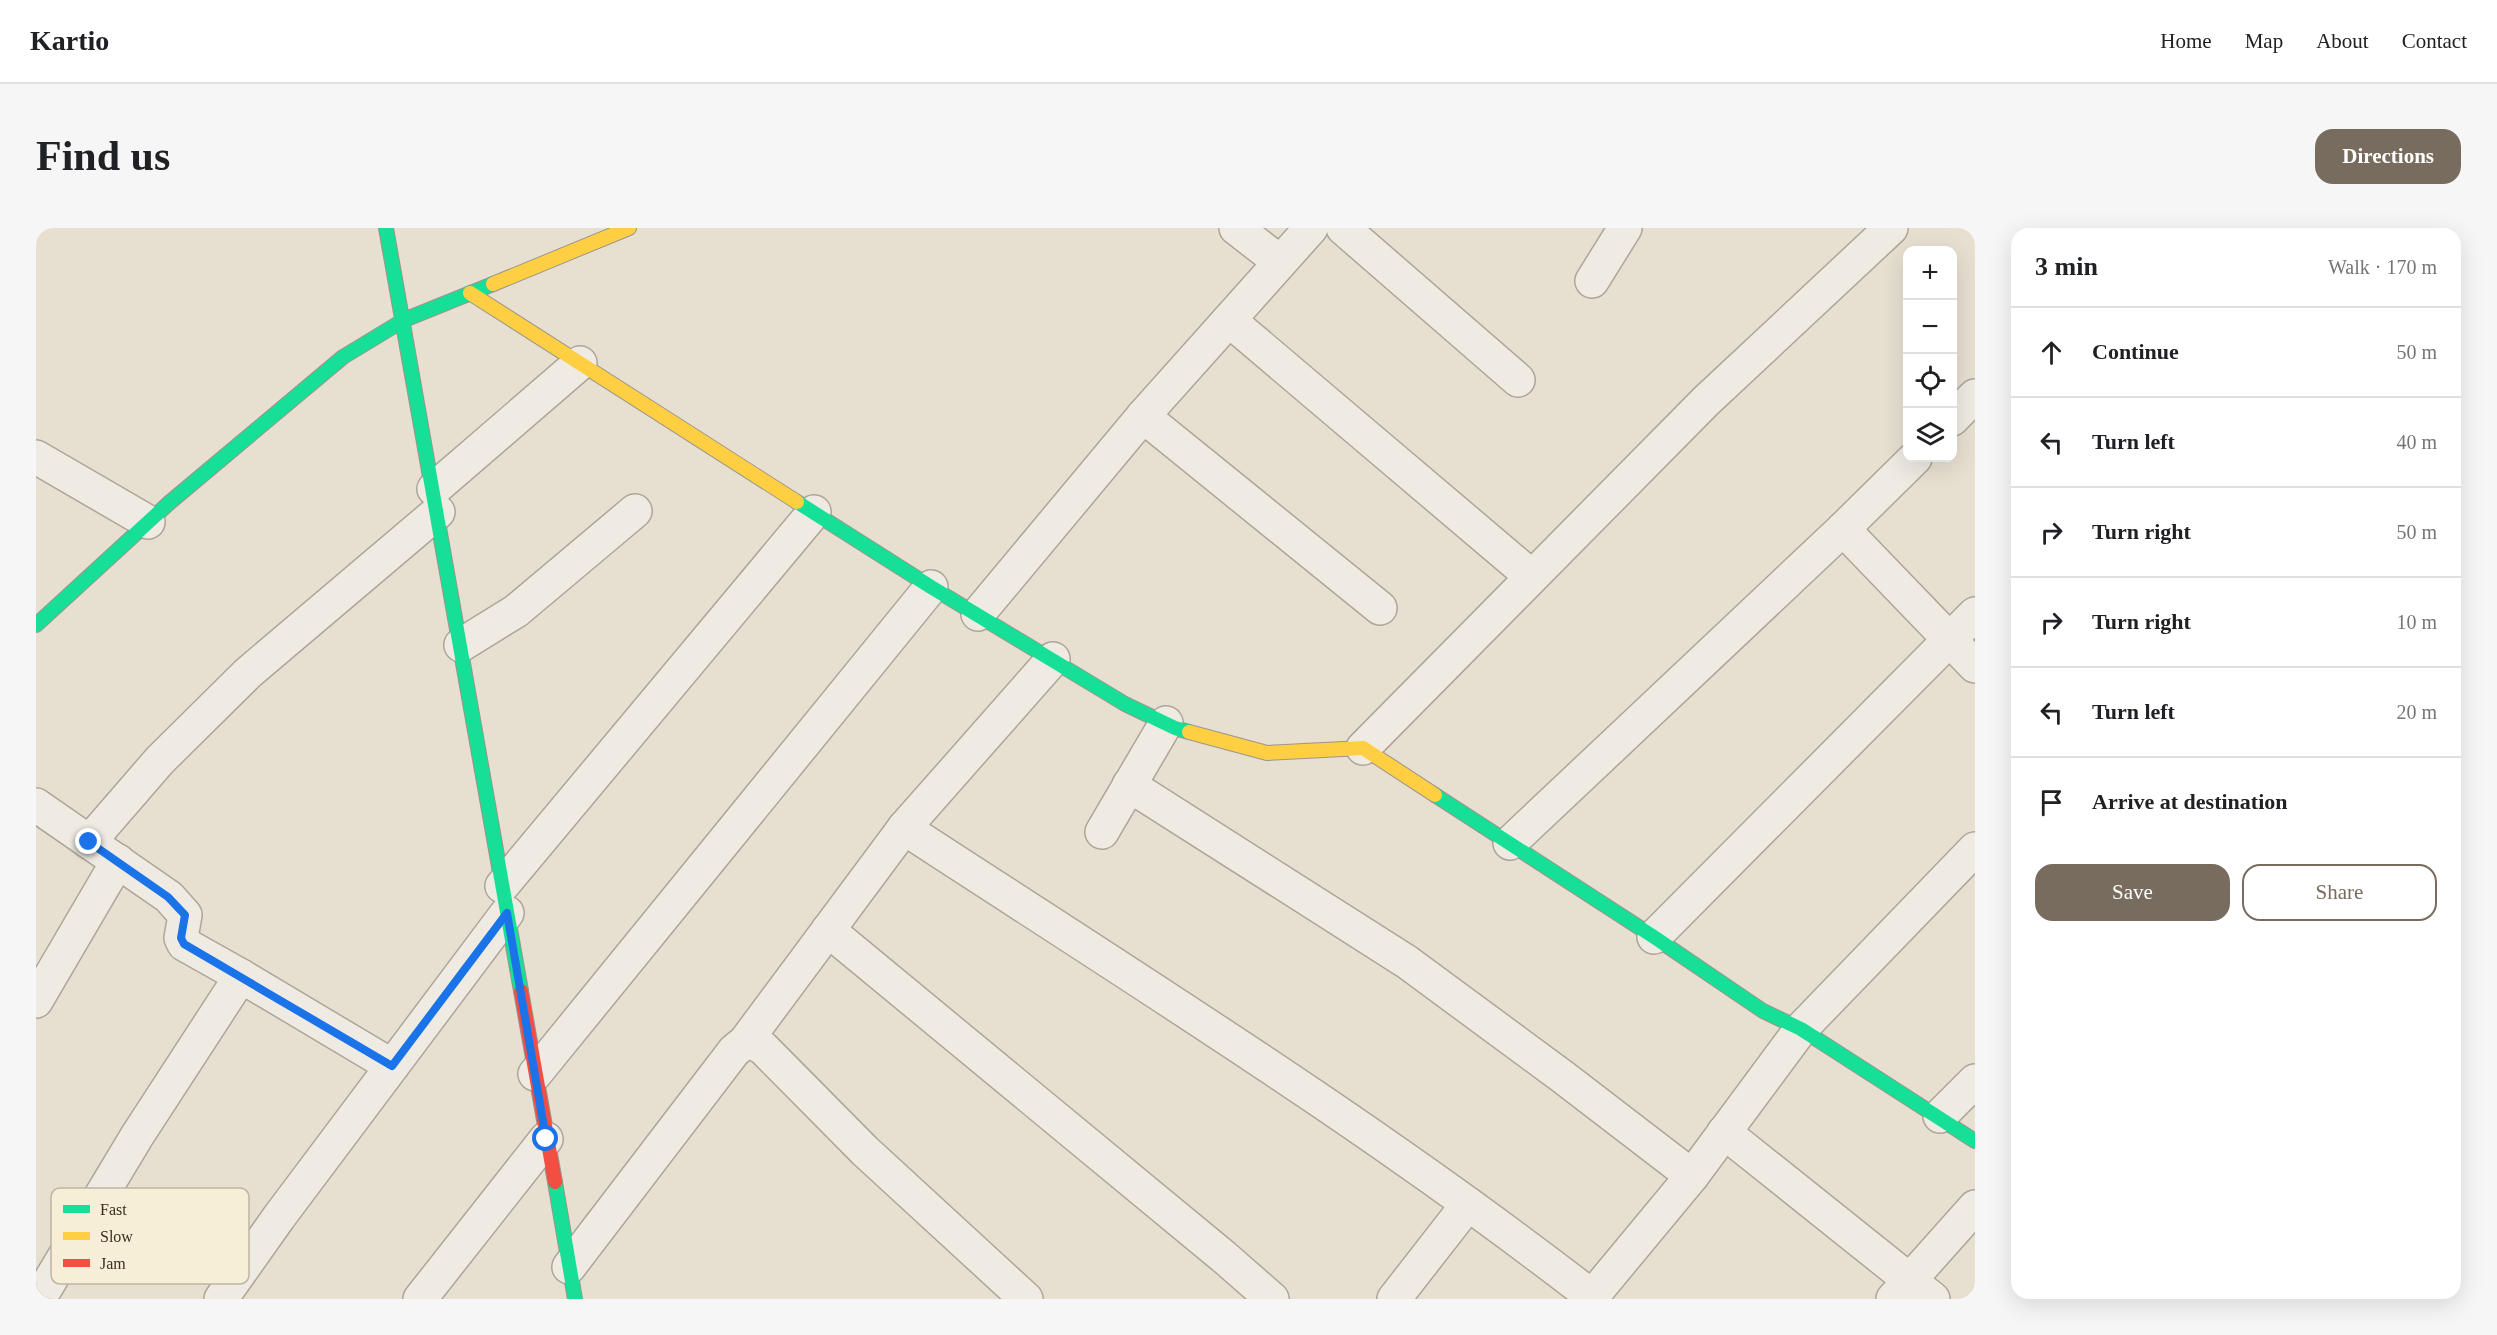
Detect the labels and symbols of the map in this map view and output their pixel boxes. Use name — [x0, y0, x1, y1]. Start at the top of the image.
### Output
route end — [75, 828, 101, 854]
route start — [532, 1125, 558, 1151]
legend — [51, 1188, 249, 1284]
text: Fast — [100, 1201, 127, 1218]
text: Slow — [100, 1228, 133, 1245]
text: Jam — [100, 1255, 126, 1272]

